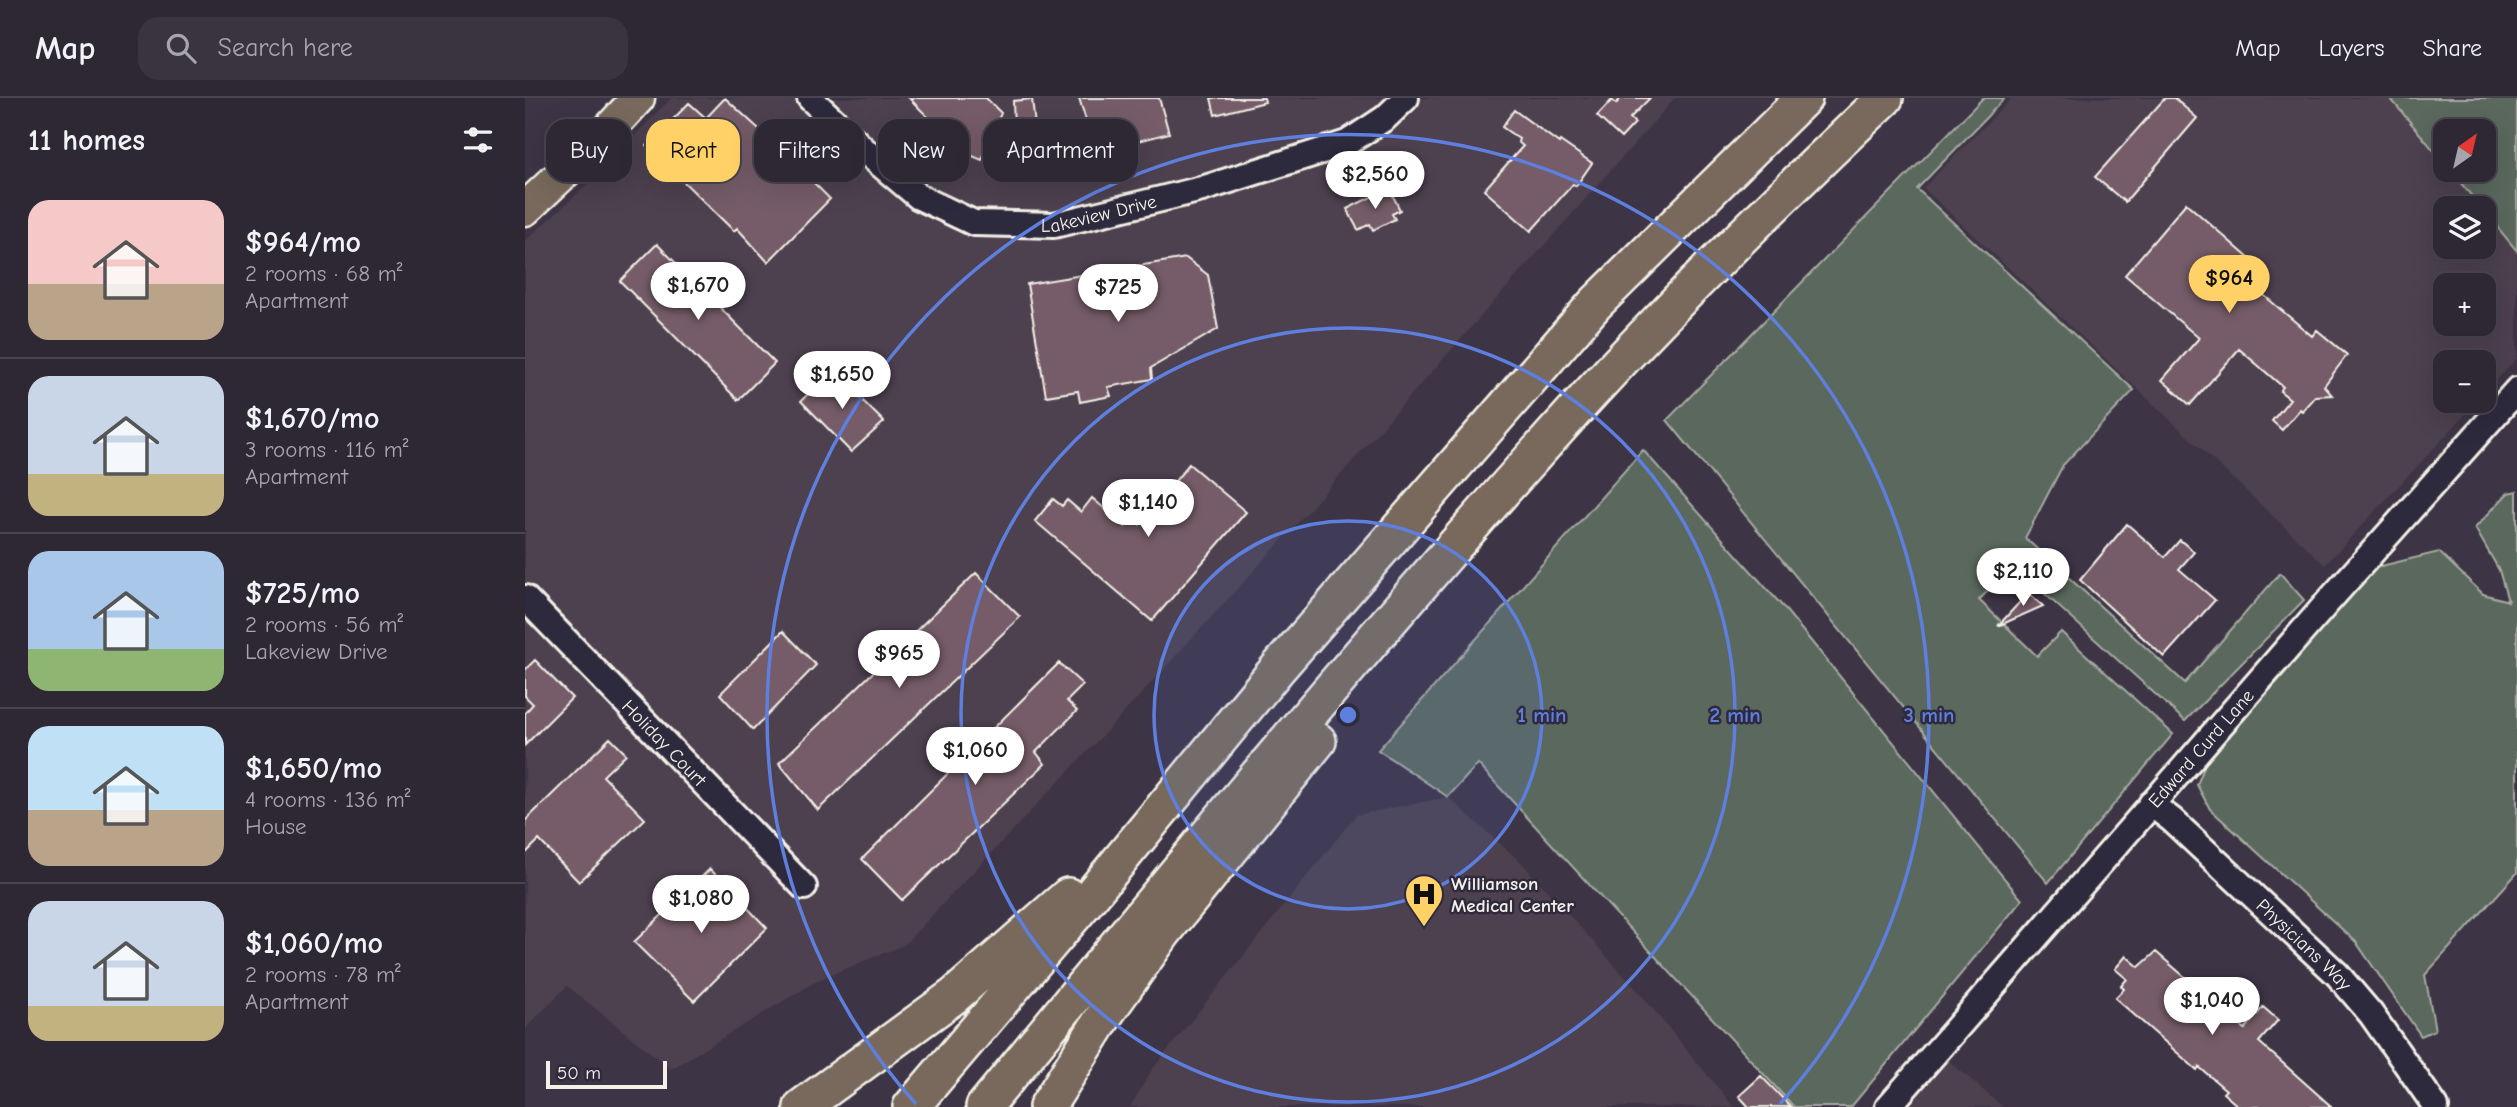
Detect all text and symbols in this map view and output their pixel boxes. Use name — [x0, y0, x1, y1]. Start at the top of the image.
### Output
search box — [138, 17, 628, 80]
text: Map — [35, 29, 96, 67]
icon: search — [162, 29, 200, 67]
text: Search here — [218, 33, 353, 63]
text: Map — [2235, 34, 2281, 62]
text: Layers — [2319, 34, 2384, 62]
text: Share — [2422, 34, 2482, 62]
chip: Buy — [546, 119, 632, 182]
chip: Rent — [646, 119, 740, 182]
chip: Filters — [754, 119, 864, 182]
chip: New — [878, 119, 969, 182]
chip: Apartment — [983, 119, 1138, 182]
north arrow — [2433, 119, 2495, 182]
map controls — [2433, 119, 2496, 413]
icon: filters — [459, 121, 497, 159]
text: 11 homes — [28, 123, 145, 158]
pin: $2,560 — [1318, 152, 1432, 211]
text: $2,560 — [1341, 160, 1409, 187]
street label: Lakeview Drive — [1041, 191, 1159, 238]
button: layers — [2433, 196, 2496, 259]
text: $964/mo — [245, 225, 361, 260]
icon: home — [84, 228, 168, 312]
pin: $964 — [2188, 256, 2270, 315]
text: 2 rooms · 68 m² — [245, 260, 403, 287]
pin: $1,670 — [641, 262, 755, 322]
pin: $725 — [1077, 264, 1159, 324]
text: $964 — [2205, 264, 2253, 291]
text: $1,670 — [667, 271, 729, 298]
text: $725 — [1094, 273, 1142, 300]
button: + — [2433, 273, 2496, 336]
text: Apartment — [245, 287, 348, 314]
button: − — [2433, 350, 2496, 413]
pin: $1,650 — [785, 352, 899, 411]
text: $1,650 — [810, 360, 874, 387]
text: $1,670/mo — [245, 401, 379, 436]
icon: home — [84, 404, 168, 488]
text: 3 rooms · 116 m² — [245, 436, 409, 463]
text: Apartment — [245, 463, 348, 490]
pin: $1,140 — [1091, 480, 1205, 539]
text: $1,140 — [1118, 488, 1178, 515]
pin: $2,110 — [1966, 548, 2080, 608]
text: $2,110 — [1993, 557, 2053, 584]
text: $725/mo — [245, 576, 360, 611]
icon: home — [84, 579, 168, 663]
text: 2 rooms · 56 m² — [245, 611, 403, 638]
pin: $965 — [858, 630, 940, 690]
text: Lakeview Drive — [245, 638, 387, 665]
text: $965 — [874, 639, 924, 666]
street label: Edward Curd Lane — [2144, 685, 2259, 812]
street label: Holiday Court — [617, 696, 711, 791]
centre of rings — [1336, 703, 1360, 727]
text: 1 min — [1518, 703, 1566, 727]
text: 2 min — [1709, 703, 1761, 727]
text: 3 min — [1903, 703, 1955, 727]
pin: $1,060 — [918, 728, 1032, 787]
text: $1,060 — [942, 736, 1008, 763]
text: $1,650/mo — [245, 751, 382, 786]
icon: home — [84, 754, 168, 838]
text: 4 rooms · 136 m² — [245, 786, 411, 813]
text: House — [245, 813, 307, 840]
hospital icon: Williamson Medical Center — [1403, 873, 1445, 928]
place label: Williamson Medical Center — [1451, 873, 1574, 917]
pin: $1,080 — [644, 876, 758, 935]
text: $1,080 — [668, 884, 734, 911]
street label: Physicians Way — [2252, 895, 2356, 995]
text: $1,060/mo — [245, 926, 383, 961]
icon: home — [84, 929, 168, 1013]
text: 2 rooms · 78 m² — [245, 961, 401, 988]
pin: $1,040 — [2155, 978, 2269, 1037]
text: $1,040 — [2180, 986, 2244, 1013]
text: Apartment — [245, 988, 348, 1015]
scale bar — [546, 1058, 667, 1090]
text: 50 m — [557, 1062, 601, 1084]

